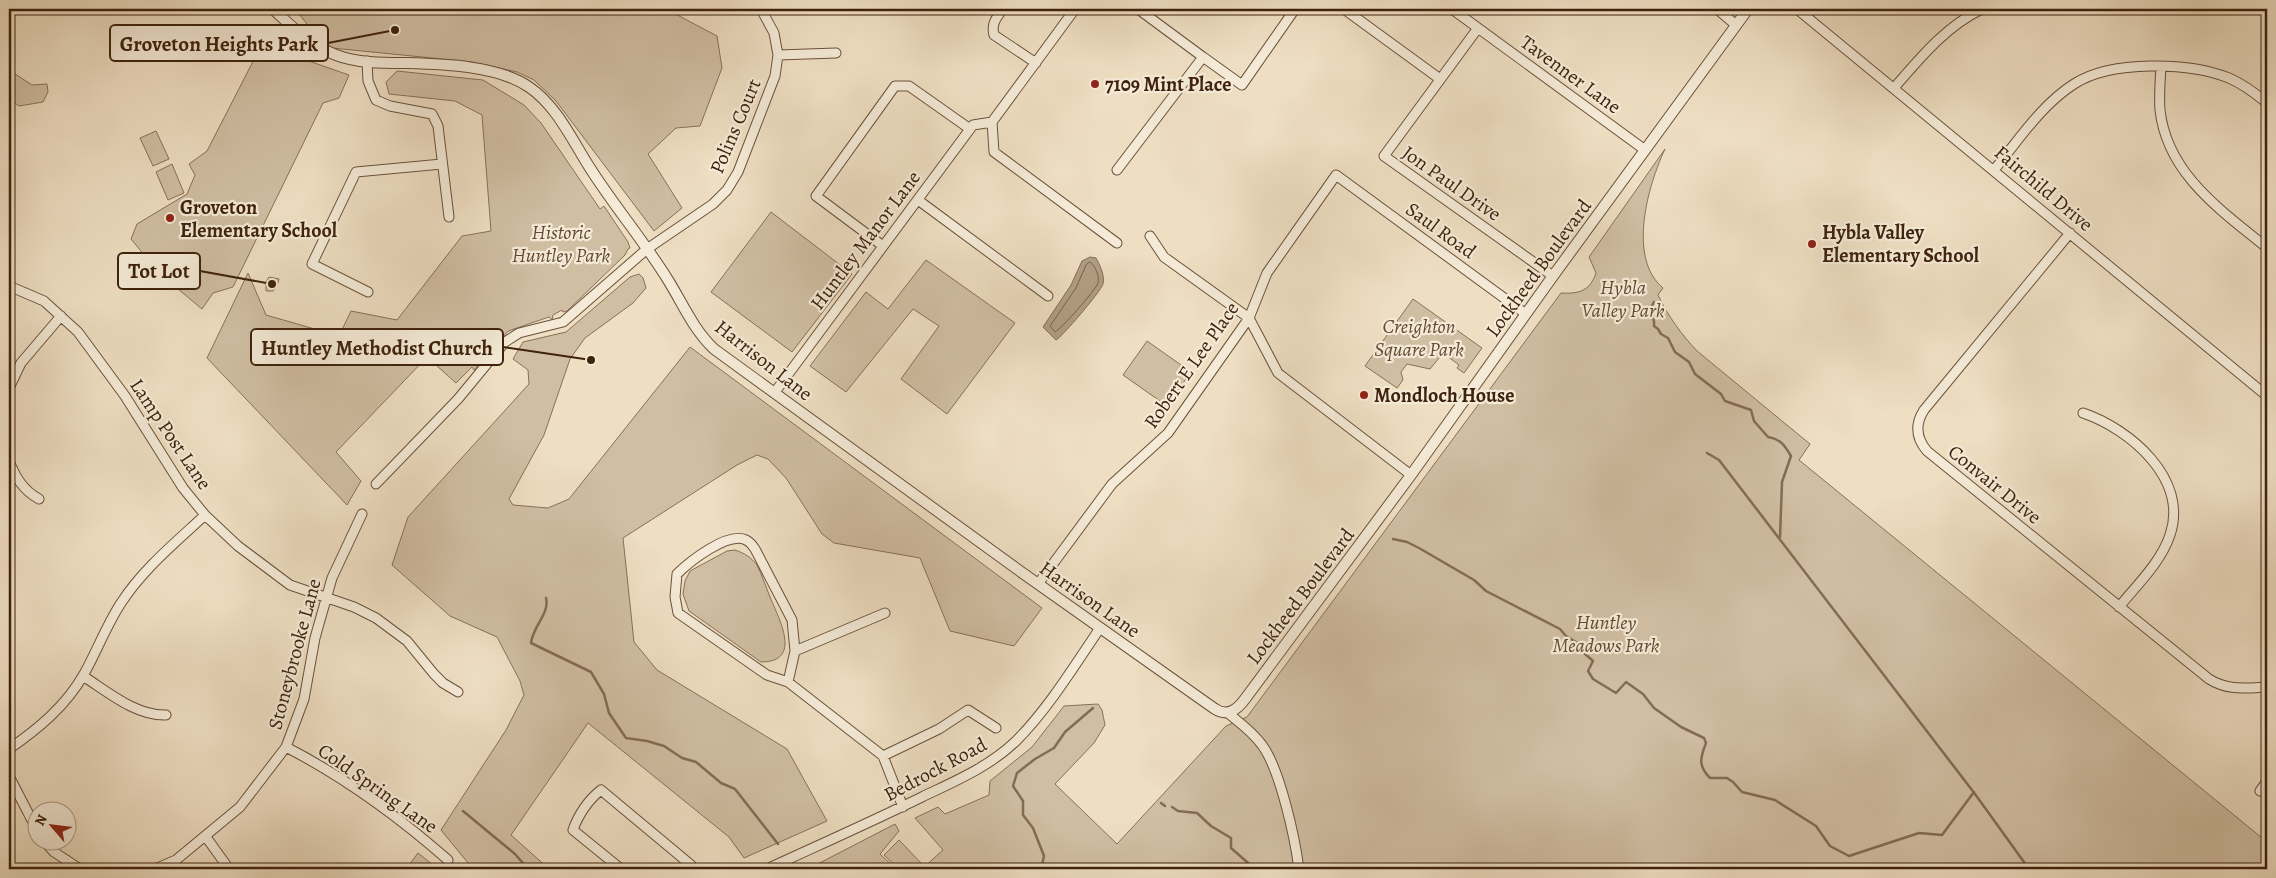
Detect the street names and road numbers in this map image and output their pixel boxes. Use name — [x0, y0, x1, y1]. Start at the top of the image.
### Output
street label: Tavenner Lane — [1515, 29, 1627, 120]
street label: Polins Court — [703, 74, 768, 178]
street label: Jon Paul Drive — [1397, 139, 1507, 228]
street label: Fairchild Drive — [1989, 139, 2099, 238]
street label: Huntley Manor Lane — [804, 165, 927, 316]
street label: Lockheed Boulevard — [1479, 194, 1598, 343]
street label: Saul Road — [1400, 196, 1482, 265]
street label: Robert E Lee Place — [1138, 296, 1245, 434]
street label: Harrison Lane — [709, 314, 818, 407]
street label: Lamp Post Lane — [123, 373, 218, 495]
street label: Convair Drive — [1942, 438, 2047, 530]
street label: Lockheed Boulevard — [1240, 522, 1361, 670]
street label: Harrison Lane — [1034, 555, 1146, 644]
street label: Stoneybrooke Lane — [261, 576, 328, 733]
street label: Bedrock Road — [879, 731, 992, 808]
street label: Cold Spring Lane — [312, 737, 443, 840]

